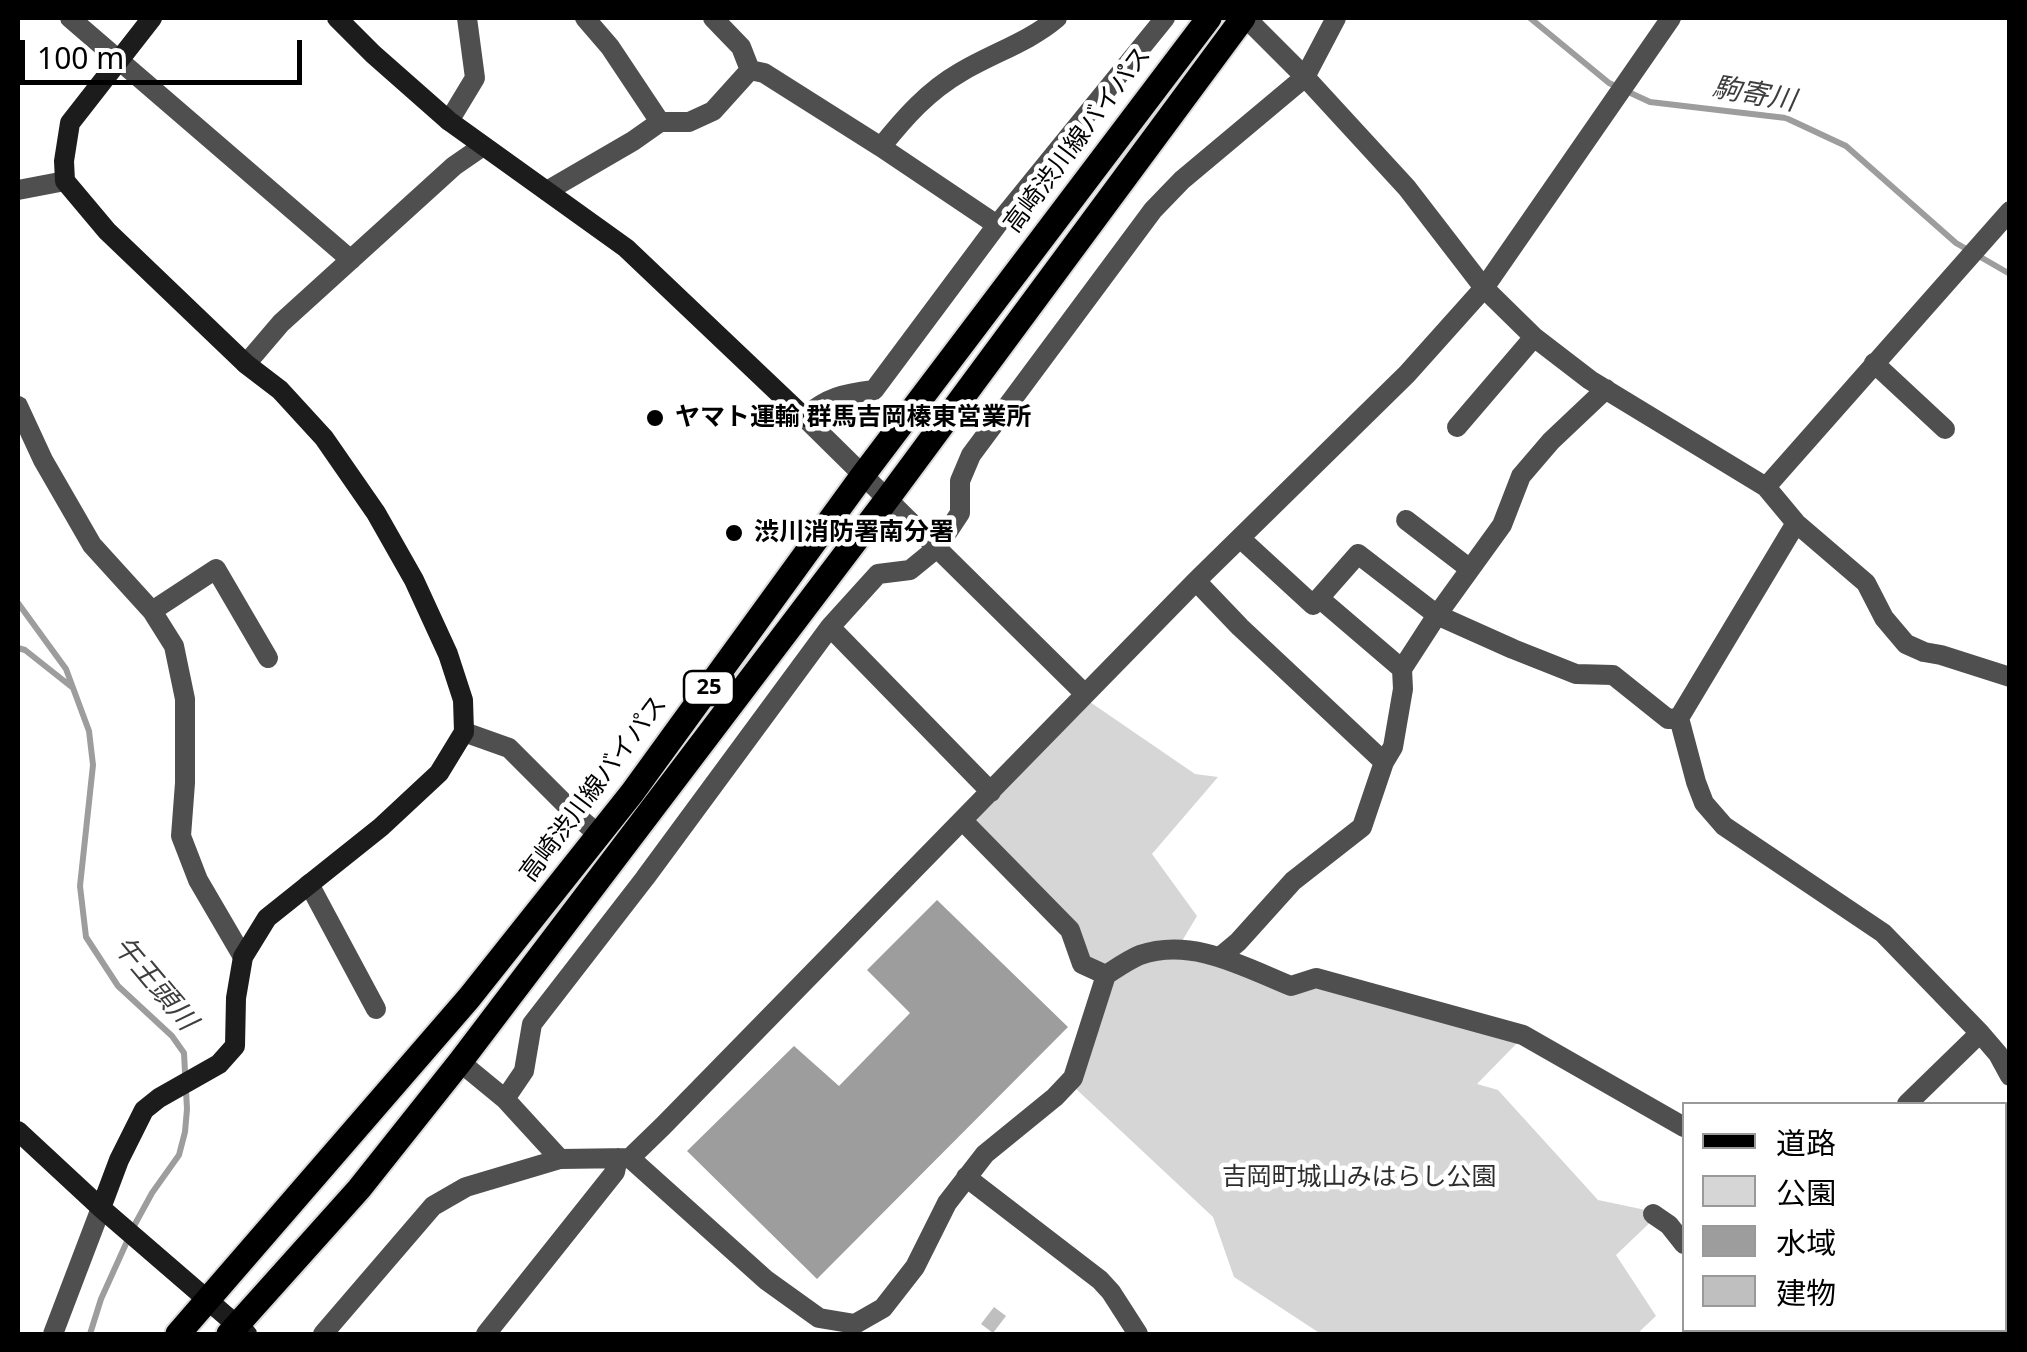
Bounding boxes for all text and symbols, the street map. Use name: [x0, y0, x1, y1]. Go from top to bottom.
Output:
scale bar: [25, 20, 308, 82]
text: 100 m: [37, 37, 124, 78]
street label: 高崎渋川線バイパス: [998, 41, 1158, 239]
water label: 駒寄川: [1710, 71, 1798, 119]
place label: ヤマト運輸 群馬吉岡榛東営業所: [675, 403, 1031, 433]
marker: ヤマト運輸 群馬吉岡榛東営業所: [644, 407, 666, 429]
place label: 渋川消防署南分署: [754, 518, 954, 548]
marker: 渋川消防署南分署: [723, 522, 745, 544]
road number: 25: [684, 671, 734, 705]
street label: 高崎渋川線バイパス: [514, 690, 674, 888]
water label: 午王頭川: [105, 930, 203, 1038]
legend: [1682, 1102, 2007, 1332]
text: 道路: [1776, 1122, 1836, 1163]
park label: 吉岡町城山みはらし公園: [1222, 1163, 1496, 1193]
text: 公園: [1776, 1172, 1836, 1213]
text: 水域: [1776, 1222, 1836, 1263]
text: 建物: [1776, 1272, 1836, 1313]

